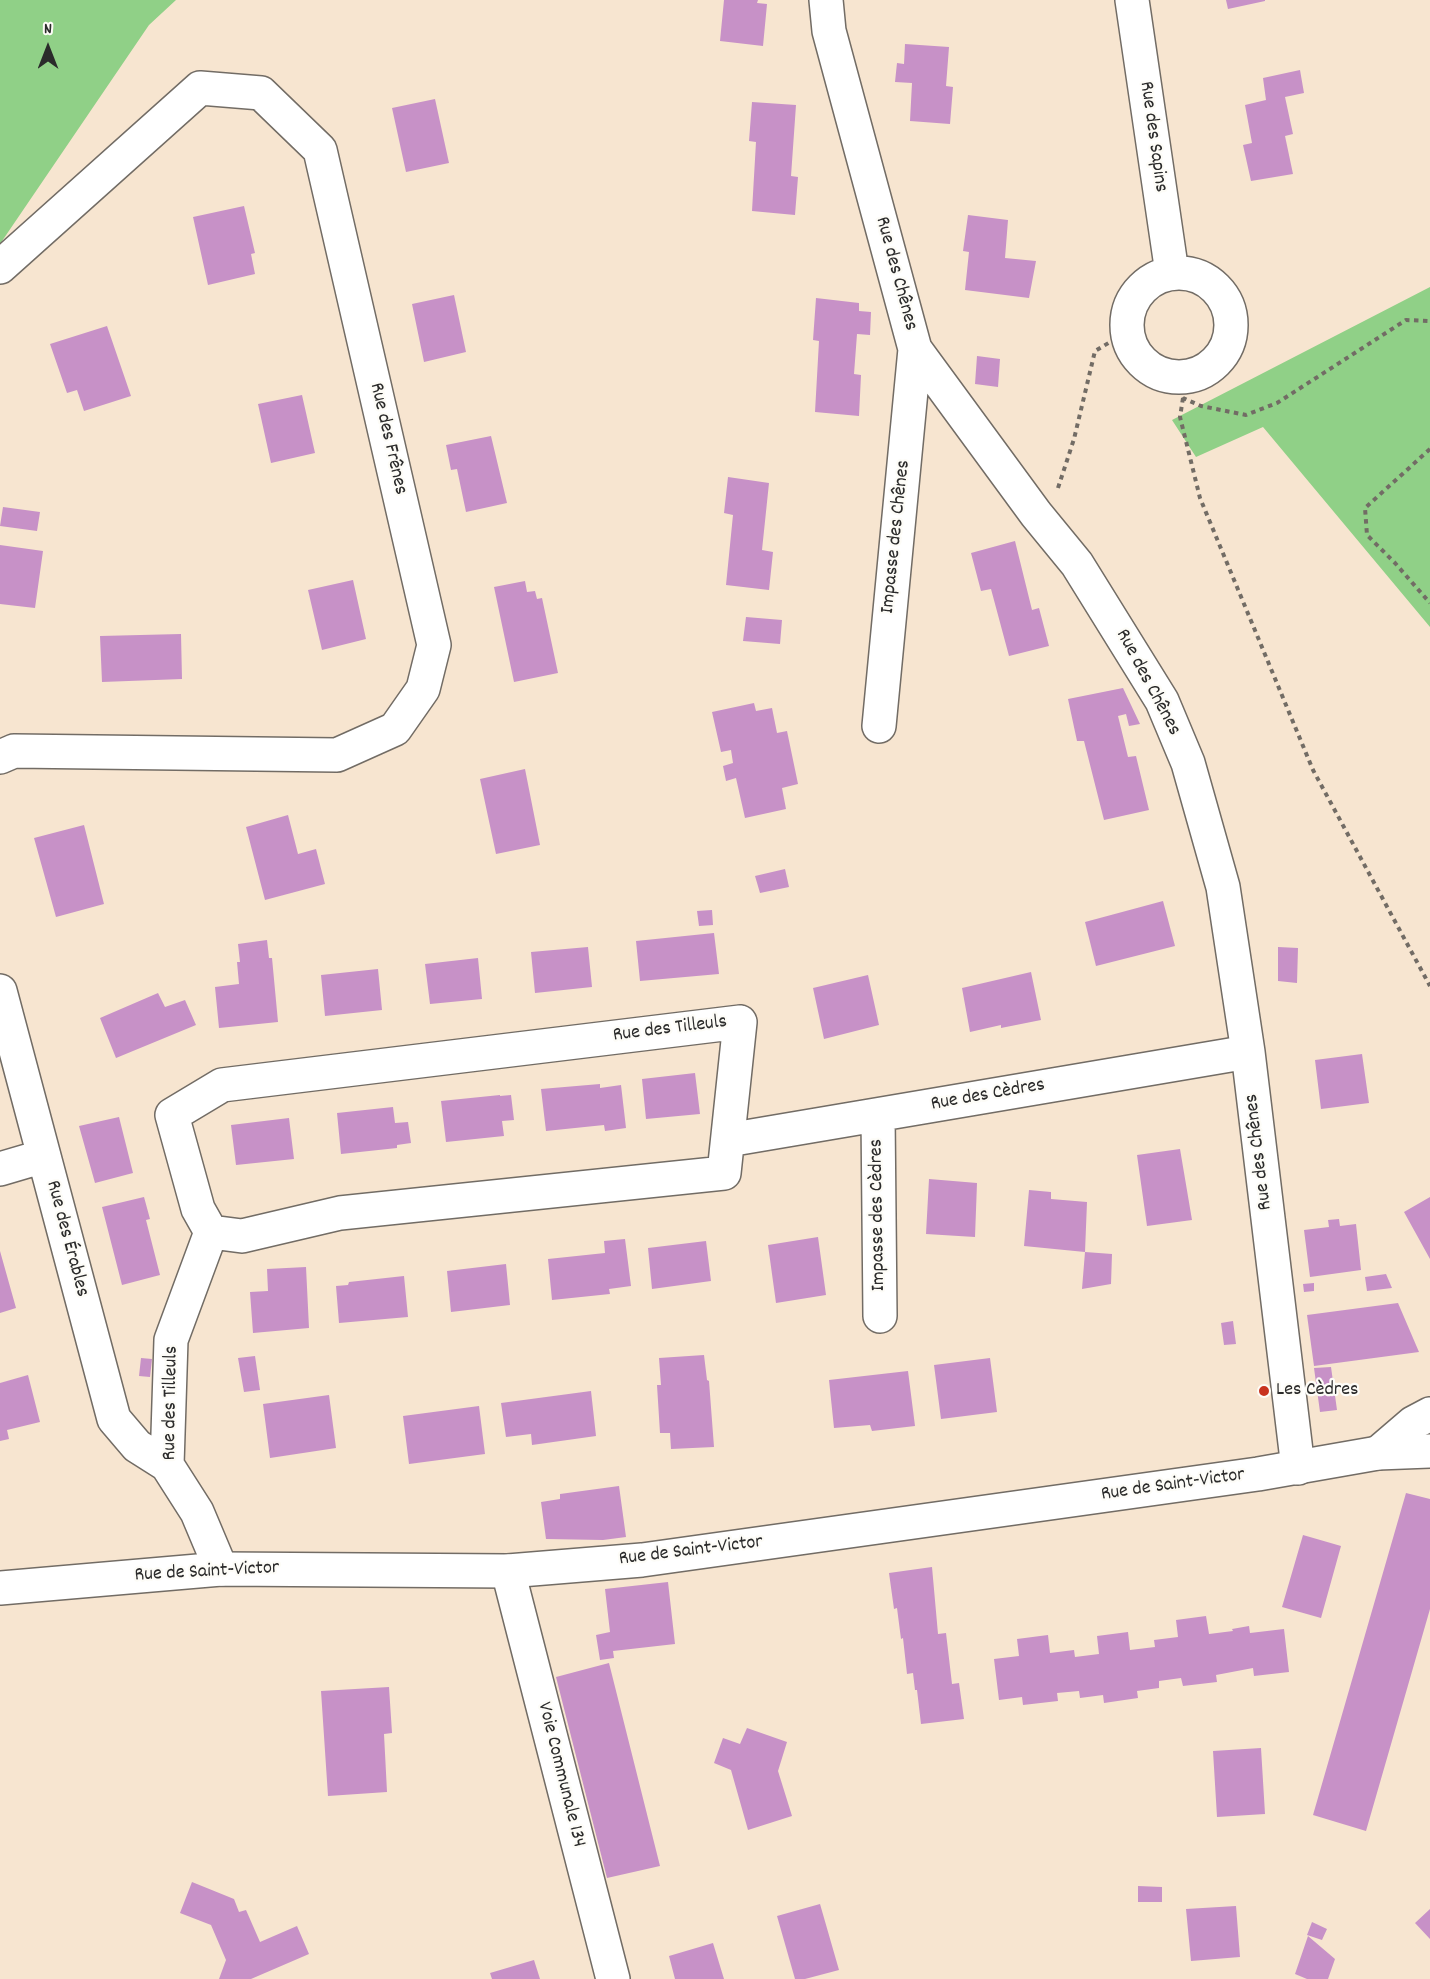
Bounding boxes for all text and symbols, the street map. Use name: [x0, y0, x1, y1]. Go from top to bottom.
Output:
north arrow: [18, 18, 78, 78]
text: N: [44, 18, 52, 41]
street label: Rue des Sapins: [1132, 80, 1172, 194]
street label: Rue des Chênes: [868, 214, 922, 334]
street label: Rue des Frênes: [362, 381, 412, 497]
street label: Impasse des Chênes: [877, 459, 917, 615]
street label: Rue des Chênes: [1109, 626, 1185, 740]
street label: Rue des Tilleuls: [612, 1011, 728, 1049]
street label: Rue des Cèdres: [929, 1074, 1047, 1118]
street label: Rue des Chênes: [1241, 1092, 1279, 1212]
street label: Impasse des Cèdres: [866, 1139, 892, 1291]
street label: Rue des Érables: [39, 1178, 93, 1300]
street label: Rue des Tilleuls: [159, 1345, 185, 1461]
place label: Les Cèdres: [1276, 1379, 1358, 1403]
marker: Les Cèdres: [1257, 1384, 1271, 1398]
street label: Rue de Saint-Victor: [1100, 1464, 1246, 1508]
street label: Rue de Saint-Victor: [618, 1531, 764, 1573]
street label: Rue de Saint-Victor: [134, 1557, 280, 1589]
street label: Voie Communale 134: [530, 1700, 590, 1850]

